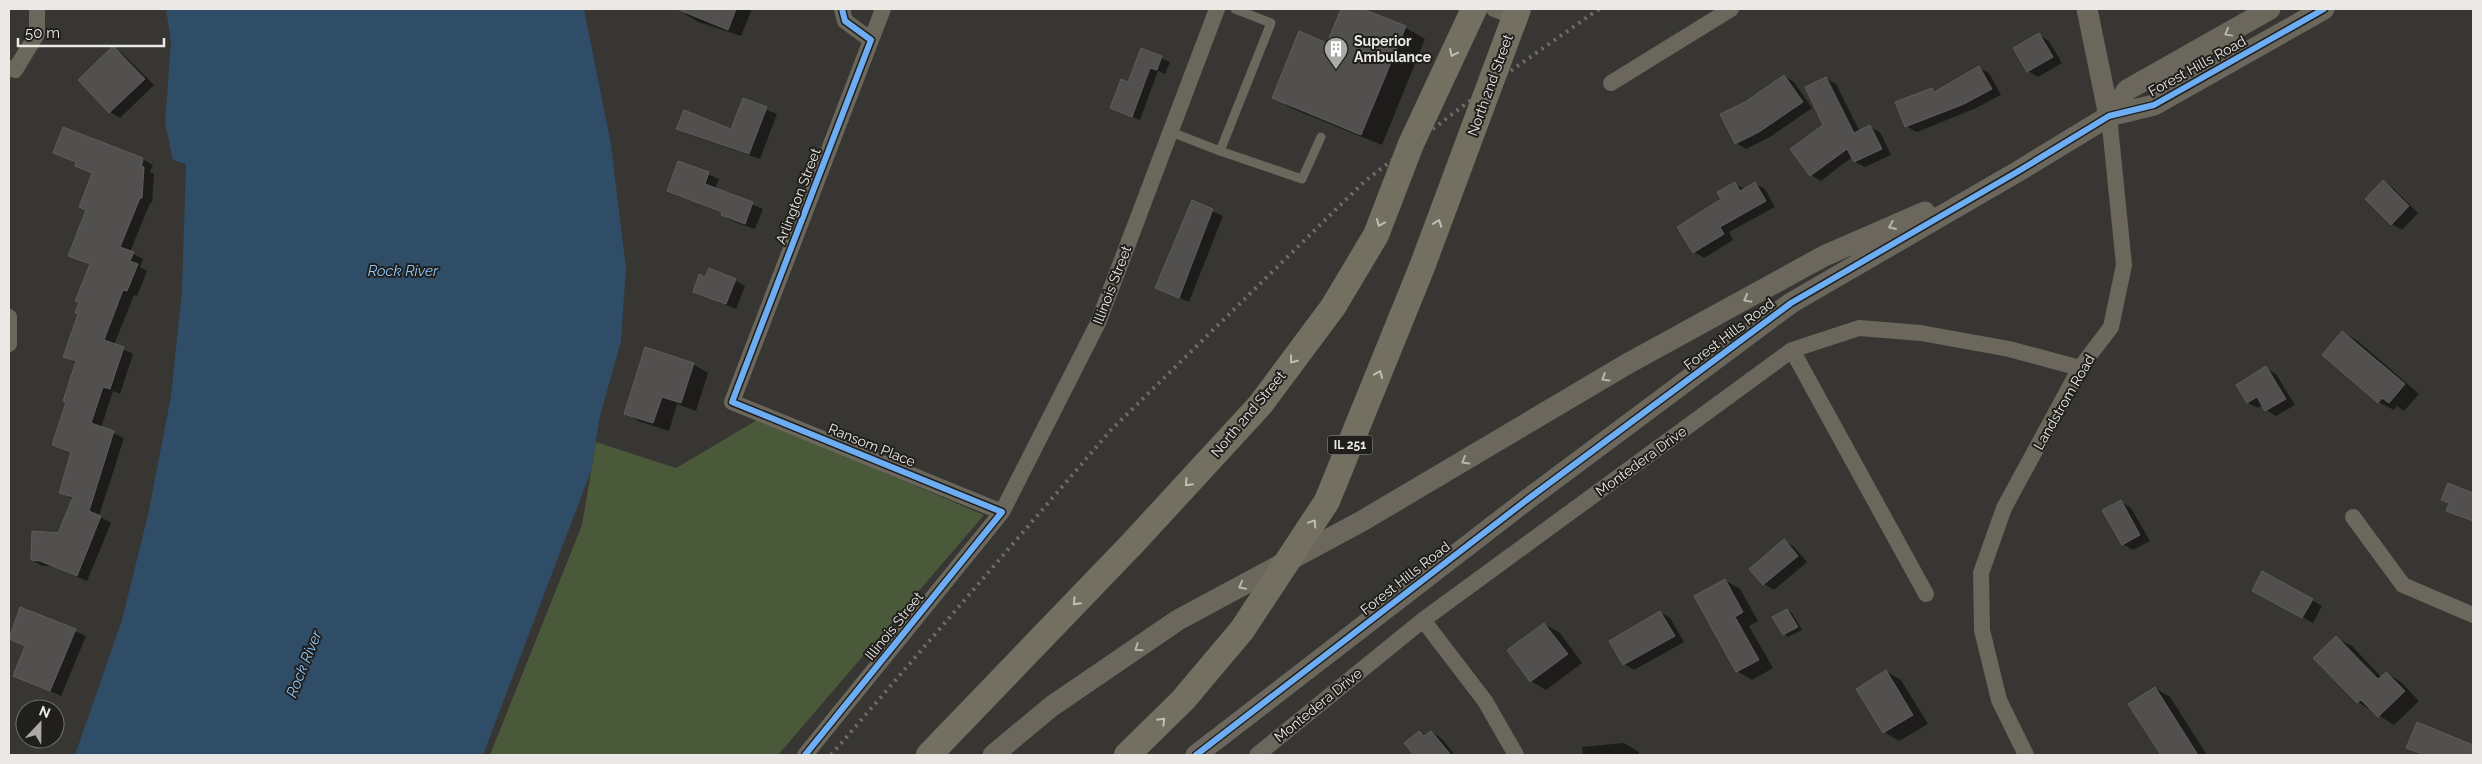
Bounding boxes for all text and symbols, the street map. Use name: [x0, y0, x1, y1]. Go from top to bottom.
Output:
scale bar: [18, 15, 164, 47]
text: 50 m: [25, 24, 60, 42]
one-way arrow: [2225, 27, 2234, 37]
street label: North 2nd Street: [1464, 32, 1516, 138]
place label: Superior Ambulance: [1354, 33, 1432, 65]
street label: Forest Hills Road: [2145, 33, 2249, 99]
building icon: Superior Ambulance: [1323, 36, 1349, 70]
one-way arrow: [1449, 48, 1460, 57]
street label: Arlington Street: [772, 145, 824, 246]
one-way arrow: [1376, 218, 1387, 227]
one-way arrow: [1432, 219, 1442, 228]
one-way arrow: [1888, 220, 1897, 231]
street label: Illinois Street: [1090, 243, 1134, 327]
water label: Rock River: [368, 262, 439, 280]
one-way arrow: [1743, 292, 1752, 302]
street label: Forest Hills Road: [1681, 295, 1777, 373]
street label: Landstrom Road: [2030, 352, 2098, 452]
one-way arrow: [1291, 354, 1299, 363]
street label: North 2nd Street: [1208, 368, 1289, 460]
one-way arrow: [1372, 370, 1383, 379]
one-way arrow: [1601, 372, 1610, 382]
street label: Ransom Place: [826, 420, 918, 470]
street label: Montedera Drive: [1593, 423, 1689, 499]
road number: IL 251: [1328, 436, 1372, 454]
one-way arrow: [1462, 455, 1471, 465]
one-way arrow: [1185, 478, 1194, 487]
one-way arrow: [1307, 519, 1316, 528]
street label: Forest Hills Road: [1357, 538, 1453, 618]
one-way arrow: [1238, 579, 1247, 589]
street label: Illinois Street: [862, 589, 926, 663]
one-way arrow: [1073, 596, 1082, 605]
water label: Rock River: [282, 627, 326, 700]
one-way arrow: [1134, 641, 1143, 651]
street label: Montedera Drive: [1271, 665, 1365, 745]
north arrow: [15, 699, 65, 749]
text: N: [37, 703, 53, 721]
one-way arrow: [1156, 718, 1165, 727]

